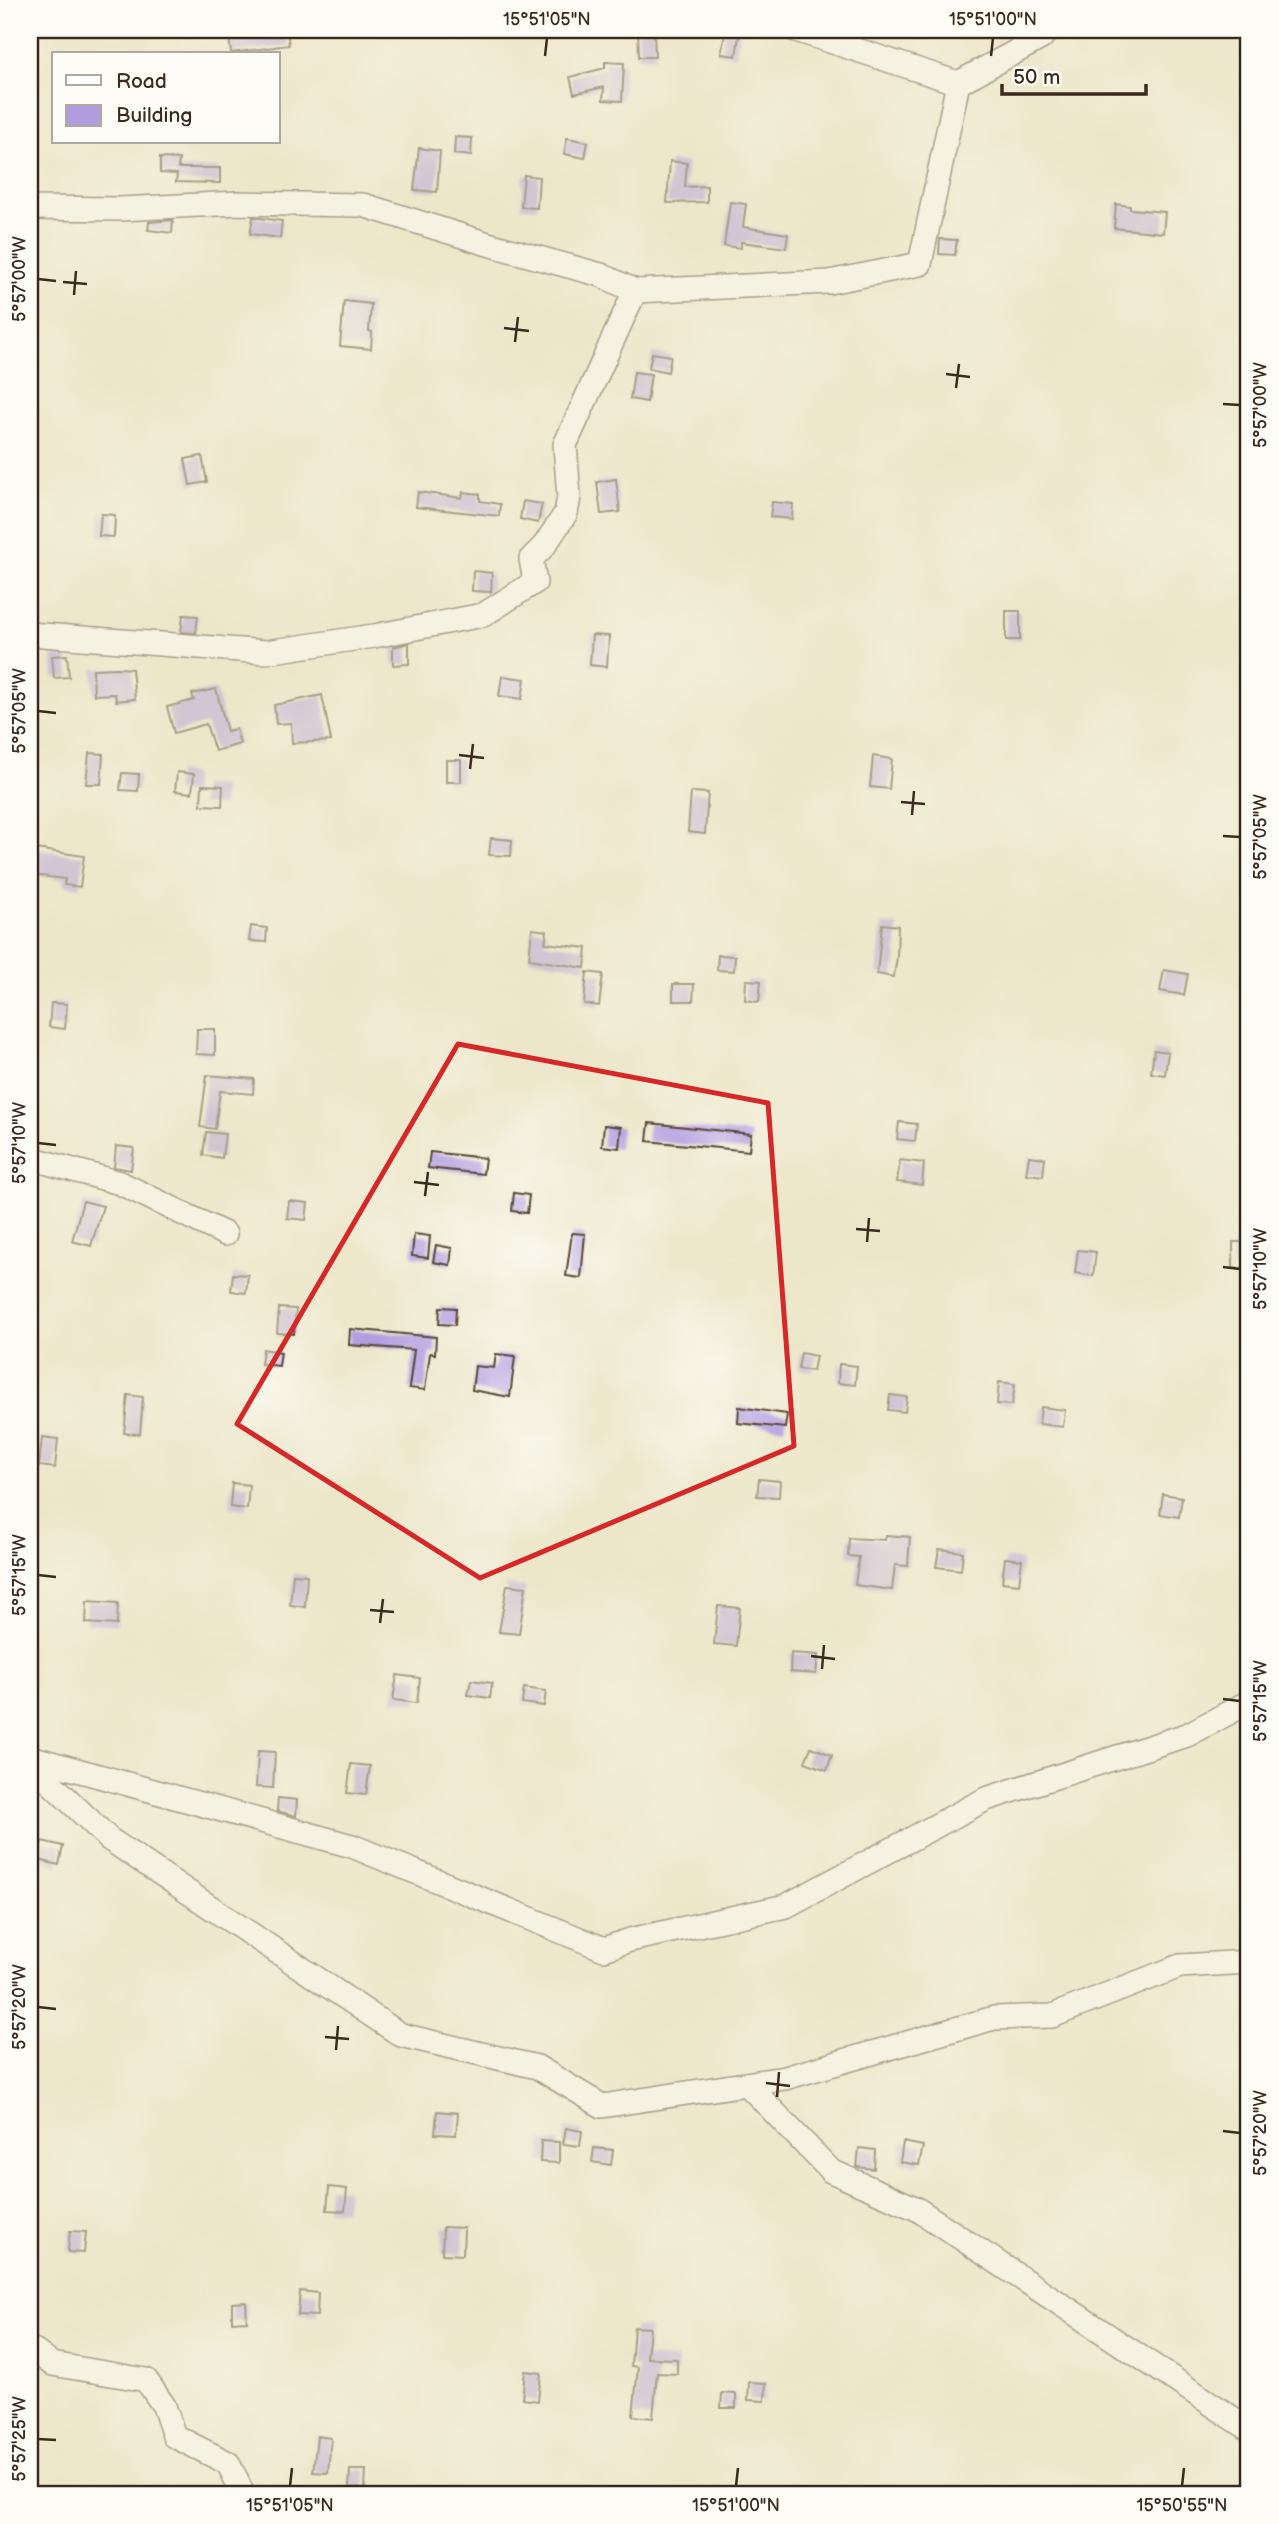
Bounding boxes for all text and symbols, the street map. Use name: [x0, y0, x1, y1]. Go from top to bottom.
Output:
text: 15°51'05"N: [503, 9, 591, 30]
text: 15°51'00"N: [949, 9, 1037, 30]
legend: [52, 52, 280, 144]
scale bar: [1002, 52, 1146, 96]
text: 50 m: [1013, 65, 1060, 90]
text: Road: [116, 69, 167, 94]
text: Building: [116, 103, 192, 128]
text: 5°57'00"W: [9, 235, 30, 322]
text: 5°57'00"W: [1250, 361, 1271, 448]
text: 5°57'05"W: [9, 668, 30, 754]
text: 5°57'05"W: [1250, 794, 1271, 880]
text: 5°57'10"W: [9, 1101, 30, 1184]
text: 5°57'10"W: [1250, 1227, 1271, 1310]
text: 5°57'15"W: [9, 1533, 30, 1616]
text: 5°57'15"W: [1250, 1659, 1271, 1742]
text: 5°57'20"W: [9, 1963, 30, 2050]
text: 5°57'20"W: [1250, 2089, 1271, 2176]
text: 5°57'25"W: [9, 2396, 30, 2482]
text: 15°51'05"N: [246, 2495, 334, 2516]
text: 15°51'00"N: [692, 2495, 780, 2516]
text: 15°50'55"N: [1136, 2495, 1228, 2516]

